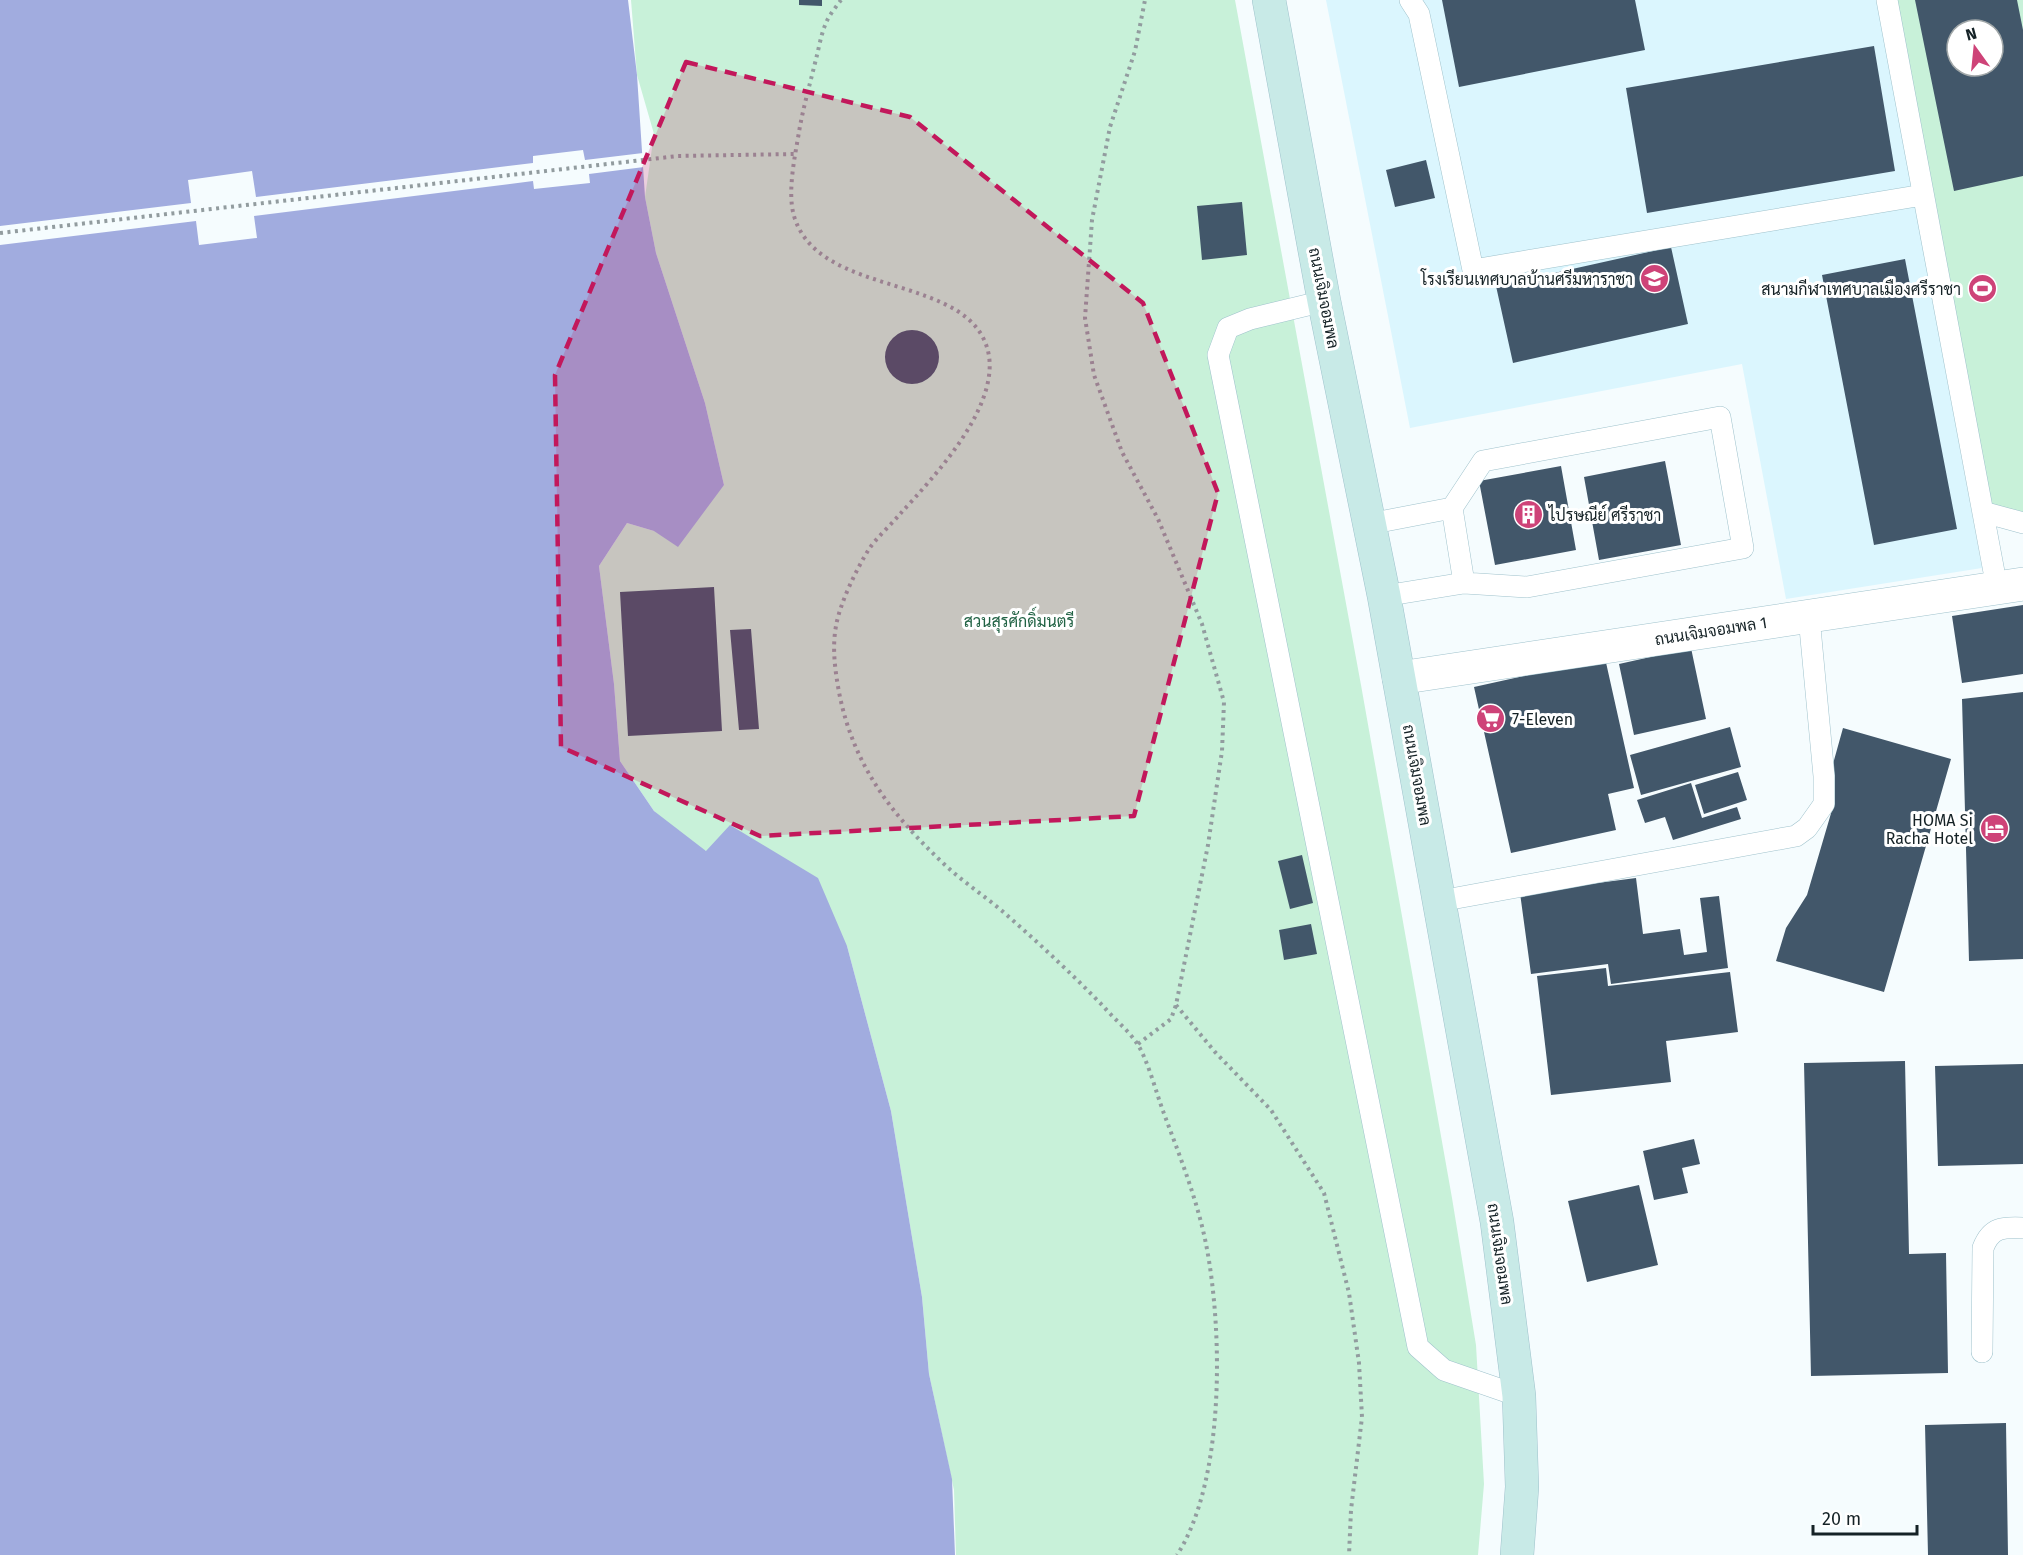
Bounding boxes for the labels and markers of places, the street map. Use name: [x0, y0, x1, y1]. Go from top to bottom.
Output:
school or university icon: โรงเรียนเทศบาลบ้านศรีมหาราชา: [1638, 263, 1670, 295]
place label: โรงเรียนเทศบาลบ้านศรีมหาราชา: [1420, 268, 1633, 289]
sports icon: สนามกีฬาเทศบาลเมืองศรีราชา: [1966, 273, 1998, 305]
place label: สนามกีฬาเทศบาลเมืองศรีราชา: [1761, 278, 1961, 299]
building icon: ไปรษณีย์ ศรีราชา: [1512, 499, 1544, 531]
place label: ไปรษณีย์ ศรีราชา: [1547, 503, 1661, 525]
supermarket icon: 7-Eleven: [1475, 703, 1507, 735]
place label: 7-Eleven: [1512, 710, 1573, 729]
place label: HOMA Si Racha Hotel: [1886, 811, 1973, 848]
hotel icon: HOMA Si Racha Hotel: [1978, 813, 2010, 845]

